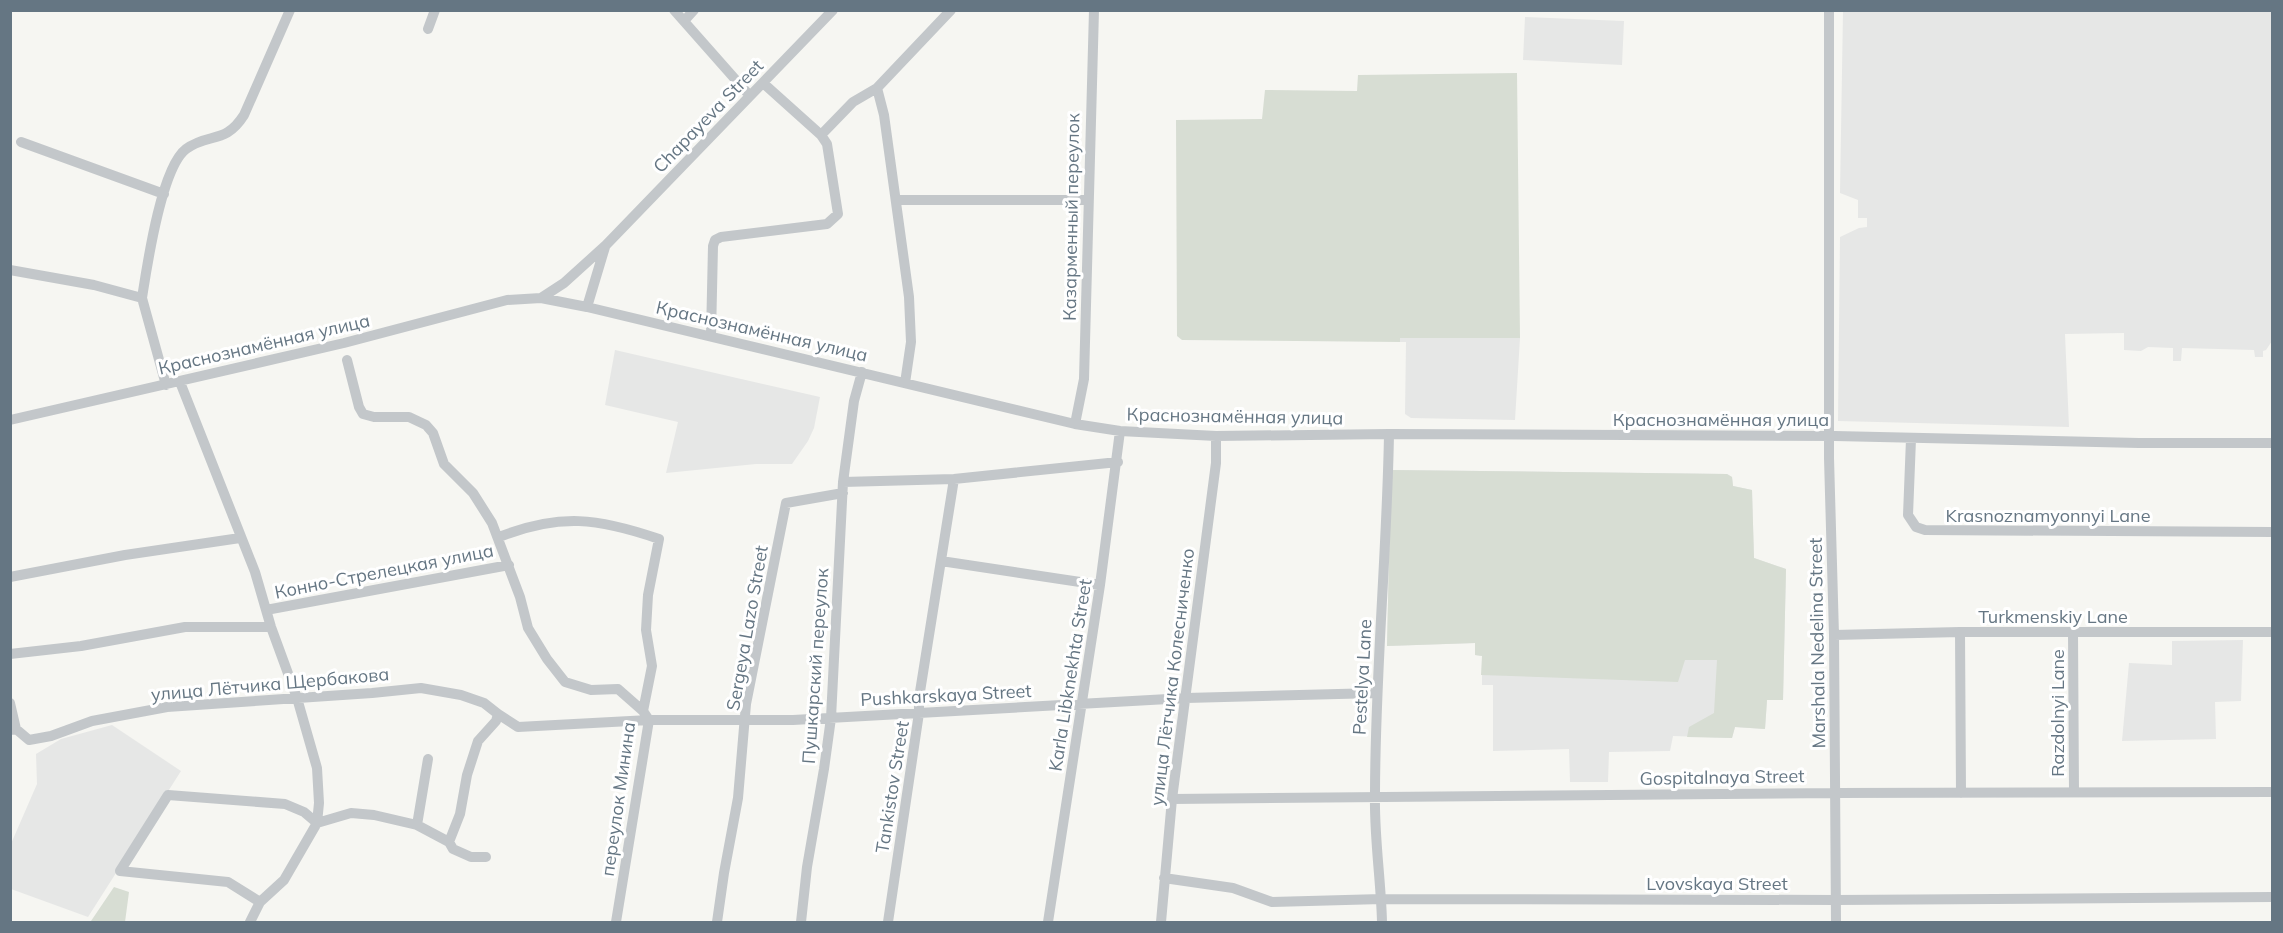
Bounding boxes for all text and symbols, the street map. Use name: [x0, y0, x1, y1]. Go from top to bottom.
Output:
street label: Chapayeva Street: [648, 54, 768, 178]
street label: Казарменный переулок: [1058, 113, 1084, 321]
street label: Краснознамённая улица: [654, 295, 870, 367]
street label: Краснознамённая улица: [156, 308, 372, 380]
street label: Краснознамённая улица: [1127, 403, 1343, 429]
street label: Краснознамённая улица: [1613, 408, 1829, 431]
street label: Krasnoznamyonnyi Lane: [1946, 504, 2150, 527]
street label: Marshala Nedelina Street: [1804, 537, 1830, 749]
street label: Конно-Стрелецкая улица: [272, 538, 496, 604]
street label: Sergeya Lazo Street: [721, 544, 773, 712]
street label: улица Лётчика Колесниченко: [1145, 547, 1199, 807]
street label: Пушкарский переулок: [797, 567, 833, 765]
street label: Karla Libknekhta Street: [1043, 577, 1097, 773]
street label: Turkmenskiy Lane: [1978, 605, 2128, 628]
street label: Pestelya Lane: [1347, 618, 1377, 736]
street label: Razdolnyi Lane: [2046, 649, 2069, 777]
street label: улица Лётчика Щербакова: [150, 662, 390, 706]
street label: Pushkarskaya Street: [860, 679, 1032, 711]
street label: Tankistov Street: [870, 719, 914, 855]
street label: переулок Минина: [596, 720, 640, 878]
street label: Gospitalnaya Street: [1639, 764, 1805, 790]
street label: Lvovskaya Street: [1646, 872, 1788, 895]

